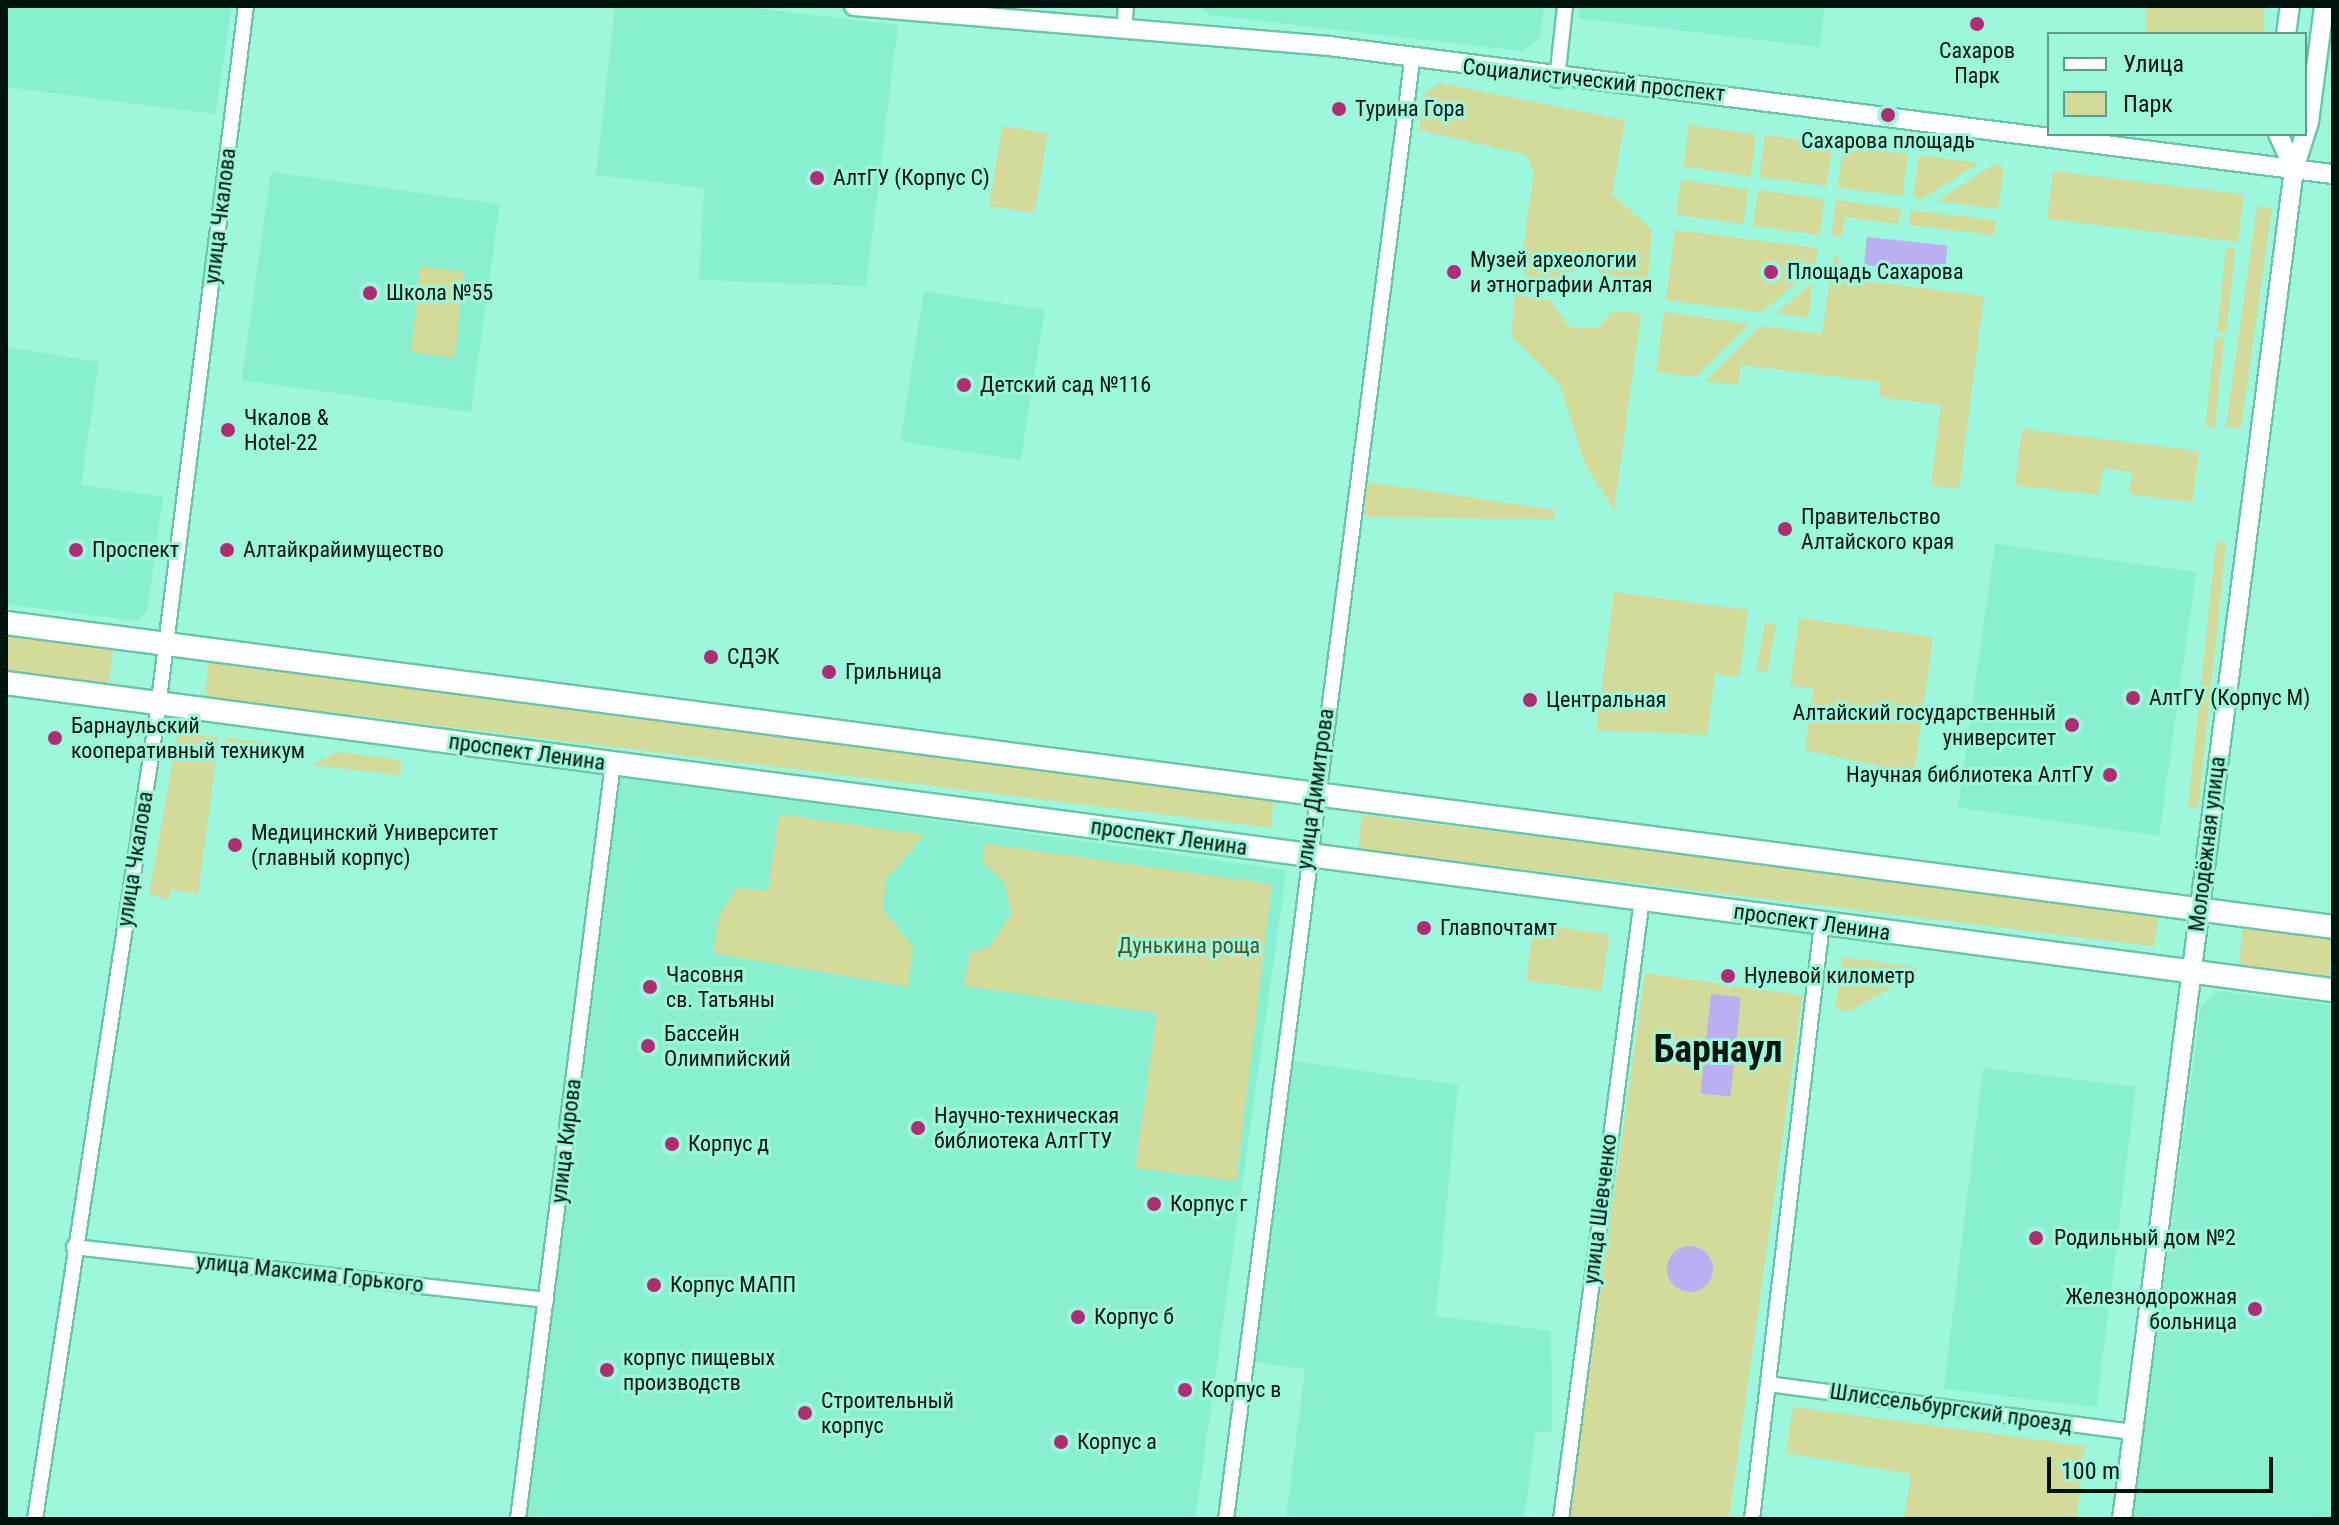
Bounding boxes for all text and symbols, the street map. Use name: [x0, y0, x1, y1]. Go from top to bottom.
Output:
marker: Сахаров Парк: [1968, 15, 1986, 33]
legend: [2047, 32, 2307, 136]
place label: Сахаров Парк: [1939, 37, 2015, 88]
text: Улица: [2123, 50, 2184, 78]
street label: Социалистический проспект: [1461, 53, 1727, 107]
text: Парк: [2123, 90, 2173, 118]
place label: Турина Гора: [1355, 96, 1465, 122]
marker: Турина Гора: [1330, 100, 1348, 118]
marker: Сахарова площадь: [1879, 106, 1897, 124]
place label: Сахарова площадь: [1801, 128, 1975, 154]
street label: улица Чкалова: [199, 147, 241, 285]
place label: АлтГУ (Корпус С): [833, 165, 990, 191]
marker: АлтГУ (Корпус С): [808, 169, 826, 187]
place label: Музей археологии и этнографии Алтая: [1470, 246, 1653, 298]
place label: Площадь Сахарова: [1787, 259, 1963, 285]
marker: Музей археологии и этнографии Алтая: [1445, 263, 1463, 281]
marker: Площадь Сахарова: [1762, 263, 1780, 281]
place label: Школа №55: [386, 280, 493, 306]
marker: Школа №55: [361, 284, 379, 302]
place label: Детский сад №116: [980, 372, 1151, 398]
marker: Детский сад №116: [955, 376, 973, 394]
place label: Чкалов & Hotel-22: [244, 404, 329, 456]
marker: Чкалов & Hotel-22: [219, 421, 237, 439]
place label: Правительство Алтайского края: [1801, 503, 1954, 554]
marker: Правительство Алтайского края: [1776, 520, 1794, 538]
place label: Проспект: [92, 537, 179, 563]
place label: Алтайкрайимущество: [243, 537, 444, 563]
marker: Проспект: [67, 541, 85, 559]
marker: Алтайкрайимущество: [218, 541, 236, 559]
place label: СДЭК: [727, 644, 779, 670]
marker: СДЭК: [702, 648, 720, 666]
place label: Грильница: [845, 659, 942, 685]
marker: Грильница: [820, 663, 838, 681]
place label: АлтГУ (Корпус М): [2149, 685, 2310, 711]
place label: Центральная: [1546, 687, 1666, 713]
marker: АлтГУ (Корпус М): [2124, 689, 2142, 707]
marker: Центральная: [1521, 691, 1539, 709]
place label: Алтайский государственный университет: [1792, 699, 2056, 750]
street label: улица Димитрова: [1291, 707, 1339, 871]
place label: Барнаульский кооперативный техникум: [71, 712, 305, 764]
marker: Алтайский государственный университет: [2063, 716, 2081, 734]
street label: проспект Ленина: [447, 728, 607, 776]
marker: Барнаульский кооперативный техникум: [46, 729, 64, 747]
street label: Молодёжная улица: [2183, 755, 2231, 933]
place label: Научная библиотека АлтГУ: [1846, 762, 2094, 788]
marker: Научная библиотека АлтГУ: [2101, 766, 2119, 784]
street label: улица Чкалова: [111, 790, 159, 928]
street label: проспект Ленина: [1089, 813, 1249, 861]
place label: Медицинский Университет (главный корпус): [251, 819, 498, 870]
marker: Медицинский Университет (главный корпус): [226, 836, 244, 854]
street label: проспект Ленина: [1732, 898, 1892, 946]
place label: Главпочтамт: [1440, 915, 1557, 941]
marker: Главпочтамт: [1415, 919, 1433, 937]
park label: Дунькина роща: [1118, 933, 1260, 959]
place label: Часовня св. Татьяны: [666, 961, 775, 1012]
place label: Нулевой километр: [1744, 963, 1915, 989]
marker: Нулевой километр: [1719, 967, 1737, 985]
marker: Часовня св. Татьяны: [641, 978, 659, 996]
place label: Бассейн Олимпийский: [664, 1020, 791, 1072]
district label: Барнаул: [1653, 1027, 1783, 1073]
marker: Бассейн Олимпийский: [639, 1037, 657, 1055]
street label: улица Кирова: [545, 1077, 587, 1205]
place label: Научно-техническая библиотека АлтГТУ: [934, 1102, 1119, 1154]
marker: Научно-техническая библиотека АлтГТУ: [909, 1119, 927, 1137]
place label: Корпус д: [688, 1131, 769, 1157]
street label: улица Шевченко: [1578, 1132, 1622, 1286]
marker: Корпус д: [663, 1135, 681, 1153]
place label: Корпус г: [1170, 1191, 1248, 1217]
marker: Корпус г: [1145, 1195, 1163, 1213]
place label: Родильный дом №2: [2054, 1225, 2236, 1251]
marker: Родильный дом №2: [2025, 1227, 2047, 1249]
street label: улица Максима Горького: [195, 1248, 425, 1298]
place label: Корпус МАПП: [670, 1272, 796, 1298]
marker: Корпус МАПП: [645, 1276, 663, 1294]
place label: Железнодорожная больница: [2065, 1283, 2237, 1334]
marker: Железнодорожная больница: [2244, 1298, 2266, 1320]
place label: Корпус б: [1094, 1304, 1174, 1330]
marker: Корпус б: [1069, 1308, 1087, 1326]
place label: корпус пищевых производств: [623, 1344, 775, 1396]
marker: корпус пищевых производств: [598, 1361, 616, 1379]
place label: Корпус в: [1201, 1377, 1281, 1403]
street label: Шлиссельбургский проезд: [1828, 1378, 2074, 1438]
marker: Корпус в: [1176, 1381, 1194, 1399]
place label: Строительный корпус: [821, 1387, 954, 1438]
marker: Строительный корпус: [796, 1404, 814, 1422]
place label: Корпус а: [1077, 1429, 1157, 1455]
marker: Корпус а: [1052, 1433, 1070, 1451]
scale bar: [2051, 1441, 2277, 1491]
text: 100 m: [2061, 1457, 2120, 1485]

